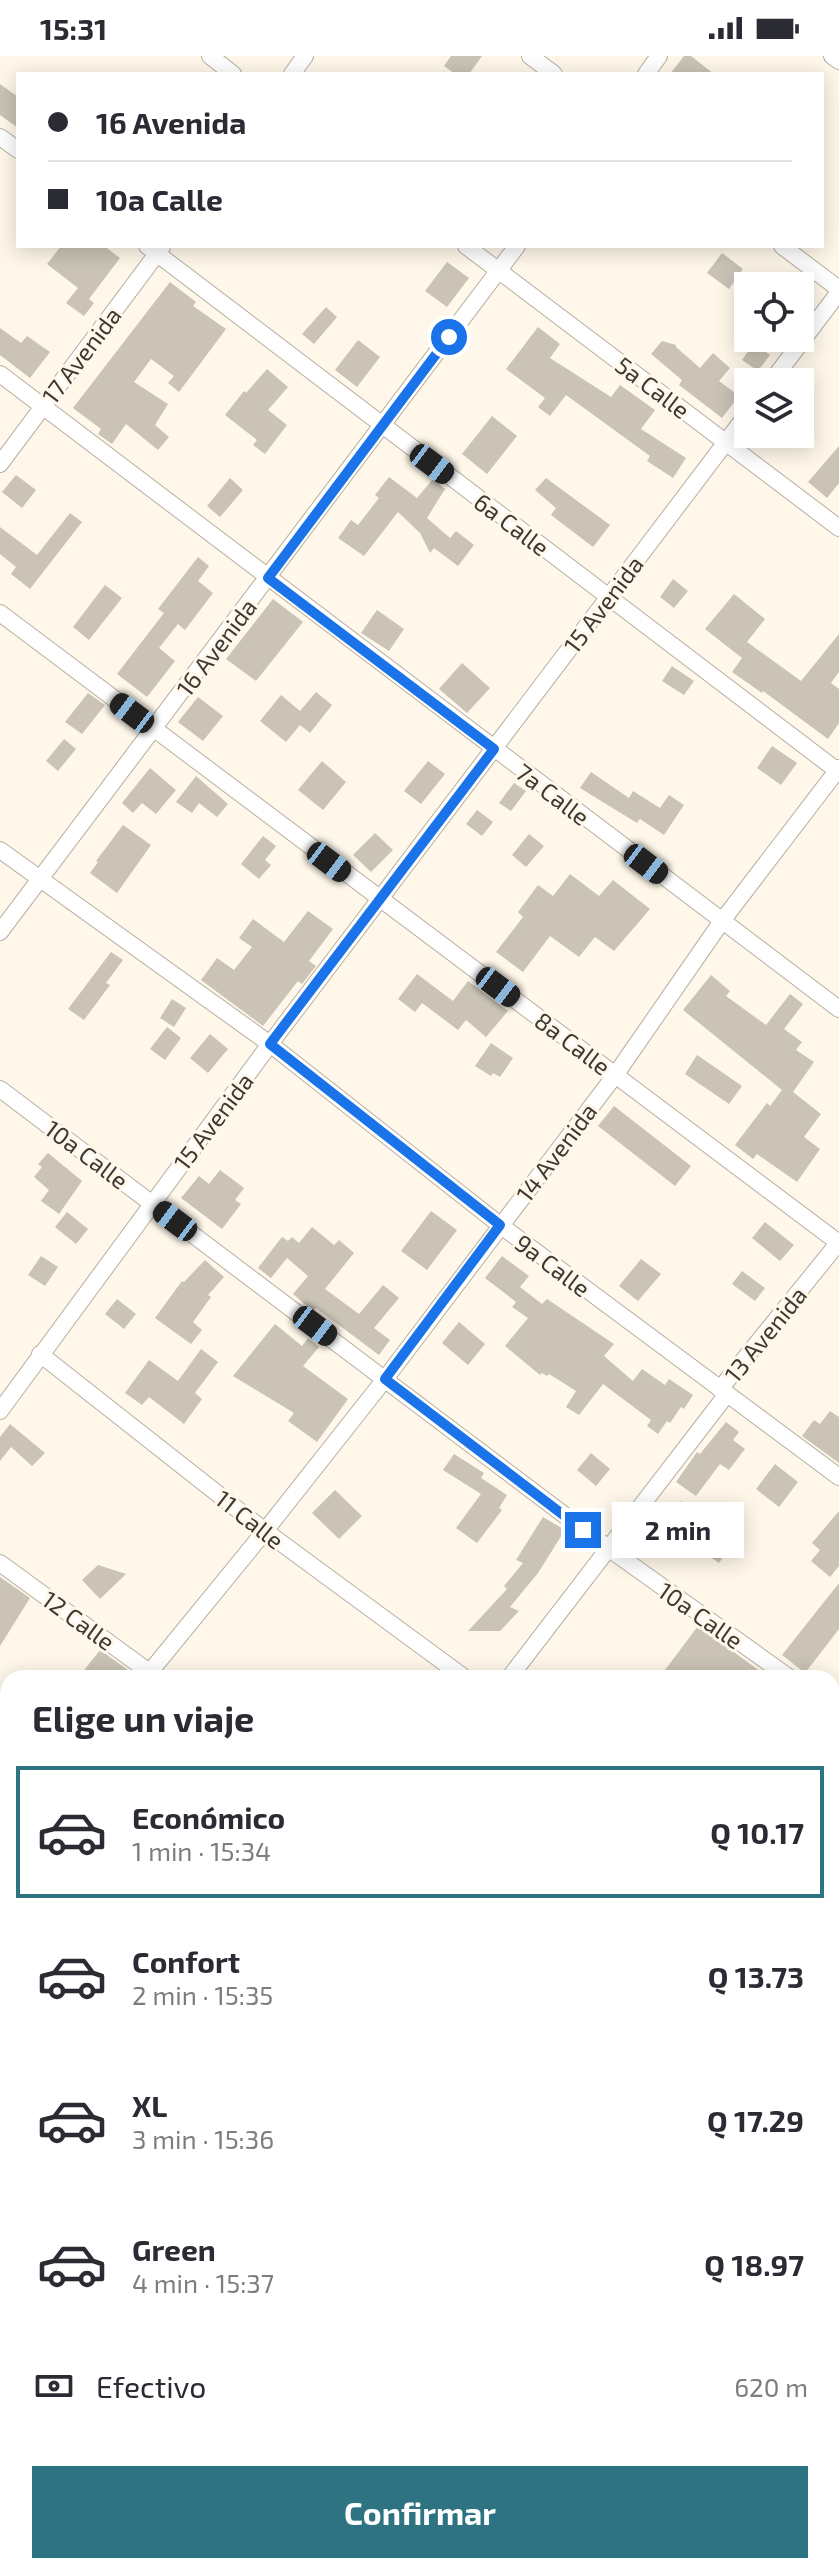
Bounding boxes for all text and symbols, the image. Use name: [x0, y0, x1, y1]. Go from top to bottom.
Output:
text: 15:31: [40, 10, 107, 46]
text: 16 Avenida: [96, 104, 246, 140]
text: 10a Calle: [96, 181, 223, 217]
map controls: [734, 272, 814, 448]
button: locate: [734, 272, 814, 352]
street label: 17 Avenida: [35, 301, 127, 409]
route start: [431, 319, 467, 355]
street label: 5a Calle: [610, 350, 696, 424]
button: layers: [734, 368, 814, 448]
car: [406, 440, 458, 488]
street label: 6a Calle: [469, 486, 555, 562]
street label: 15 Avenida: [557, 550, 649, 658]
street label: 16 Avenida: [170, 592, 262, 702]
car: [106, 689, 158, 737]
street label: 7a Calle: [510, 757, 596, 831]
car: [303, 838, 355, 886]
car: [620, 840, 672, 888]
car: [472, 963, 524, 1011]
street label: 8a Calle: [529, 1005, 617, 1081]
street label: 15 Avenida: [167, 1067, 259, 1175]
street label: 14 Avenida: [510, 1097, 602, 1207]
street label: 10a Calle: [40, 1113, 134, 1195]
car: [149, 1197, 201, 1245]
street label: 9a Calle: [510, 1227, 596, 1303]
street label: 13 Avenida: [718, 1280, 812, 1388]
car: [289, 1302, 341, 1350]
street label: 11 Calle: [210, 1483, 290, 1555]
callout: 2 min: [611, 1502, 743, 1558]
route end: [565, 1512, 601, 1548]
text: 2 min: [645, 1514, 711, 1545]
street label: 10a Calle: [653, 1575, 749, 1655]
street label: 12 Calle: [37, 1584, 121, 1656]
text: Elige un viaje: [32, 1696, 254, 1739]
icon: car: [36, 1796, 108, 1868]
text: Económico: [132, 1799, 285, 1835]
text: Q 10.17: [710, 1814, 804, 1850]
text: 1 min · 15:34: [132, 1835, 271, 1866]
icon: car: [36, 1940, 108, 2012]
text: Confort: [132, 1943, 240, 1979]
text: Q 13.73: [708, 1958, 804, 1994]
text: 2 min · 15:35: [132, 1979, 273, 2010]
icon: car: [36, 2084, 108, 2156]
text: XL: [132, 2087, 167, 2123]
text: Q 17.29: [707, 2102, 804, 2138]
text: 3 min · 15:36: [132, 2123, 274, 2154]
icon: car: [36, 2228, 108, 2300]
text: Green: [132, 2231, 216, 2267]
text: Q 18.97: [704, 2246, 804, 2282]
text: 4 min · 15:37: [132, 2267, 274, 2298]
icon: cash: [32, 2364, 76, 2408]
text: Efectivo: [96, 2368, 206, 2404]
text: 620 m: [734, 2371, 808, 2402]
button: Confirmar: [32, 2466, 808, 2558]

